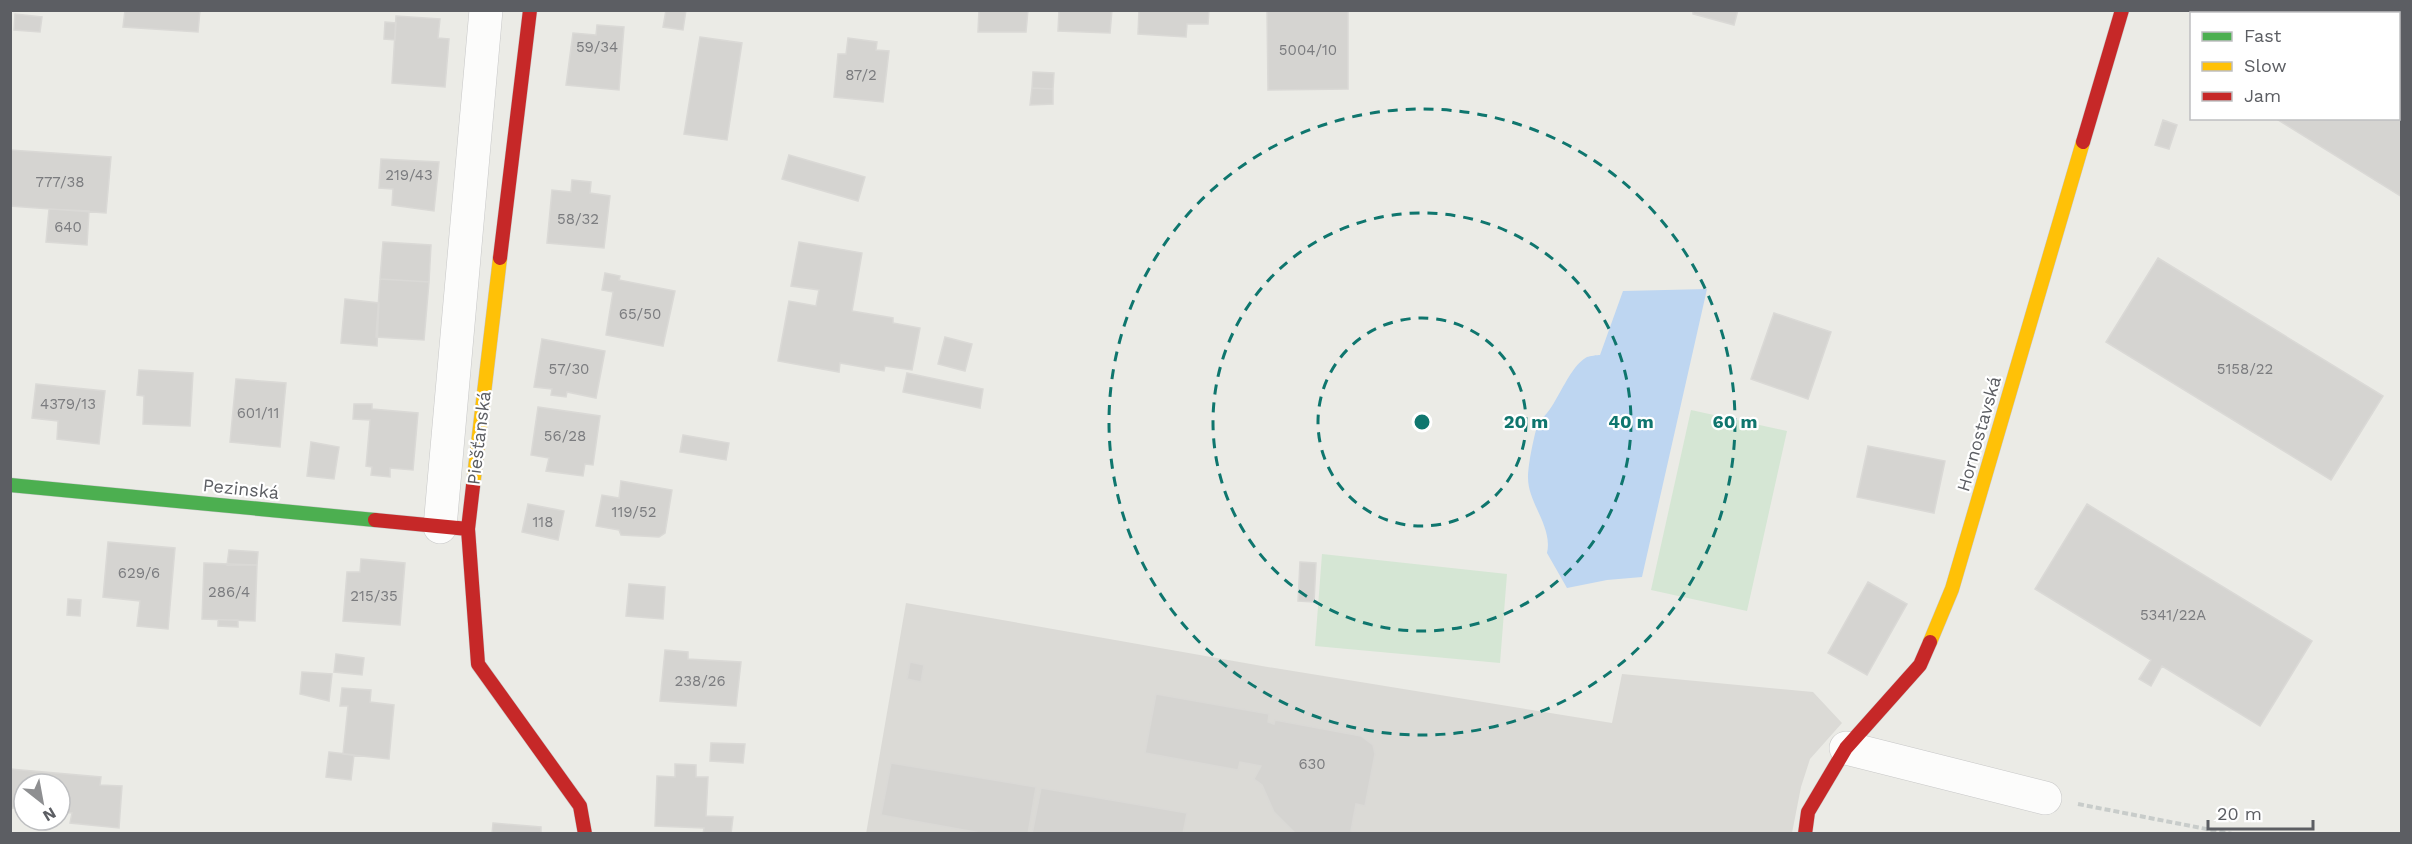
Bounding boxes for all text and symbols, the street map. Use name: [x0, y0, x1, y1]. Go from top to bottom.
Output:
legend: [2190, 12, 2400, 120]
text: Fast: [2244, 25, 2282, 46]
house number: 59/34: [576, 38, 618, 56]
house number: 5004/10: [1279, 41, 1337, 59]
text: Slow: [2244, 55, 2287, 76]
house number: 87/2: [845, 66, 877, 84]
text: Jam: [2244, 85, 2281, 106]
house number: 219/43: [385, 166, 433, 184]
house number: 777/38: [36, 173, 84, 191]
house number: 58/32: [557, 210, 599, 228]
house number: 640: [54, 218, 82, 236]
house number: 65/50: [619, 305, 661, 323]
house number: 57/30: [549, 360, 589, 378]
house number: 5158/22: [2217, 360, 2273, 378]
street label: Hornostavská: [1952, 374, 2005, 494]
street label: Piešťanská: [462, 390, 495, 486]
house number: 4379/13: [40, 395, 96, 413]
house number: 601/11: [237, 404, 279, 422]
text: 20 m: [1504, 411, 1548, 432]
text: 40 m: [1608, 411, 1654, 432]
text: 60 m: [1713, 411, 1757, 432]
centre of rings: [1412, 412, 1432, 432]
house number: 56/28: [544, 427, 586, 445]
street label: Pezinská: [202, 474, 280, 503]
house number: 119/52: [612, 503, 656, 521]
house number: 118: [533, 513, 553, 531]
house number: 629/6: [118, 564, 160, 582]
house number: 286/4: [208, 583, 250, 601]
house number: 215/35: [350, 587, 398, 605]
house number: 5341/22A: [2140, 606, 2206, 624]
house number: 238/26: [674, 672, 726, 690]
house number: 630: [1298, 755, 1326, 773]
north arrow: [12, 772, 72, 832]
scale bar: [2208, 793, 2313, 831]
text: N: [39, 803, 59, 826]
text: 20 m: [2217, 803, 2262, 824]

